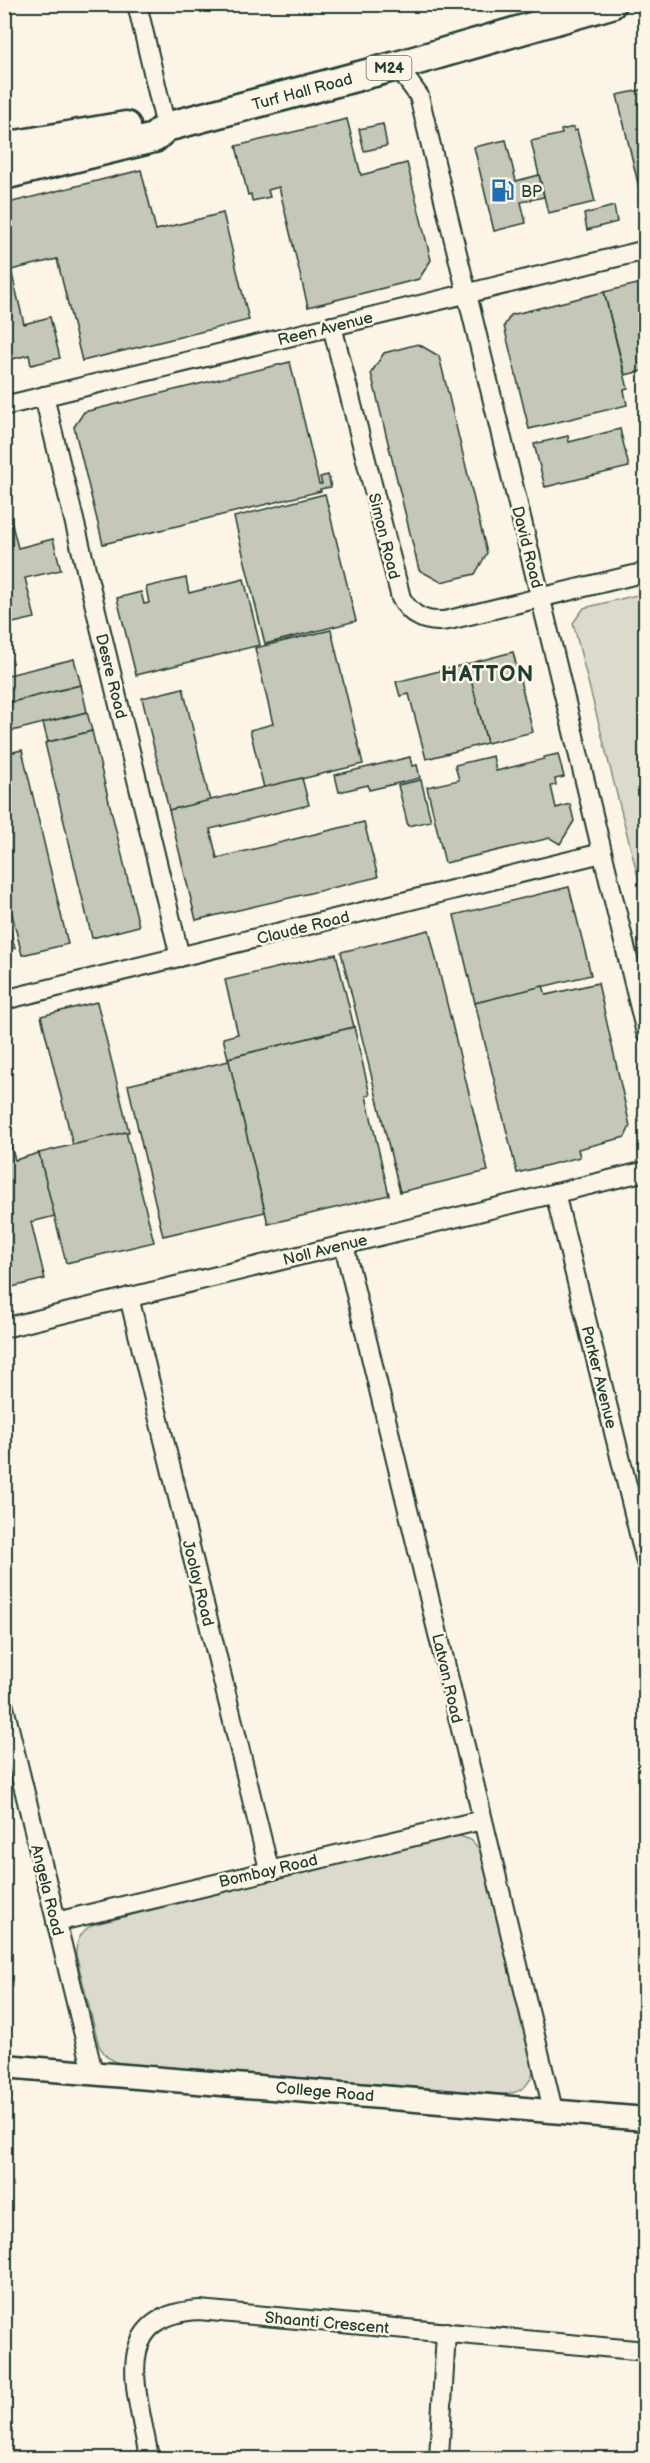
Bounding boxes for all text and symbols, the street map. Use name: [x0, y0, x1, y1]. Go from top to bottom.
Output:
road number: M24: [366, 56, 412, 80]
street label: Turf Hall Road: [250, 70, 355, 115]
fuel station icon: BP: [490, 178, 516, 204]
place label: BP: [521, 183, 542, 202]
street label: Reen Avenue: [276, 308, 375, 350]
street label: Simon Road: [364, 491, 403, 581]
street label: David Road: [507, 504, 546, 590]
street label: Desre Road: [91, 632, 130, 721]
district label: HATTON: [441, 661, 535, 688]
street label: Claude Road: [255, 908, 351, 949]
street label: Noll Avenue: [281, 1231, 370, 1270]
street label: Parker Avenue: [577, 1324, 621, 1431]
street label: Joolay Road: [178, 1538, 217, 1628]
street label: Latvan Road: [427, 1632, 466, 1725]
street label: Angela Road: [26, 1843, 67, 1938]
street label: Bombay Road: [217, 1851, 320, 1892]
street label: College Road: [275, 2079, 375, 2106]
street label: Shaanti Crescent: [264, 2309, 390, 2338]

